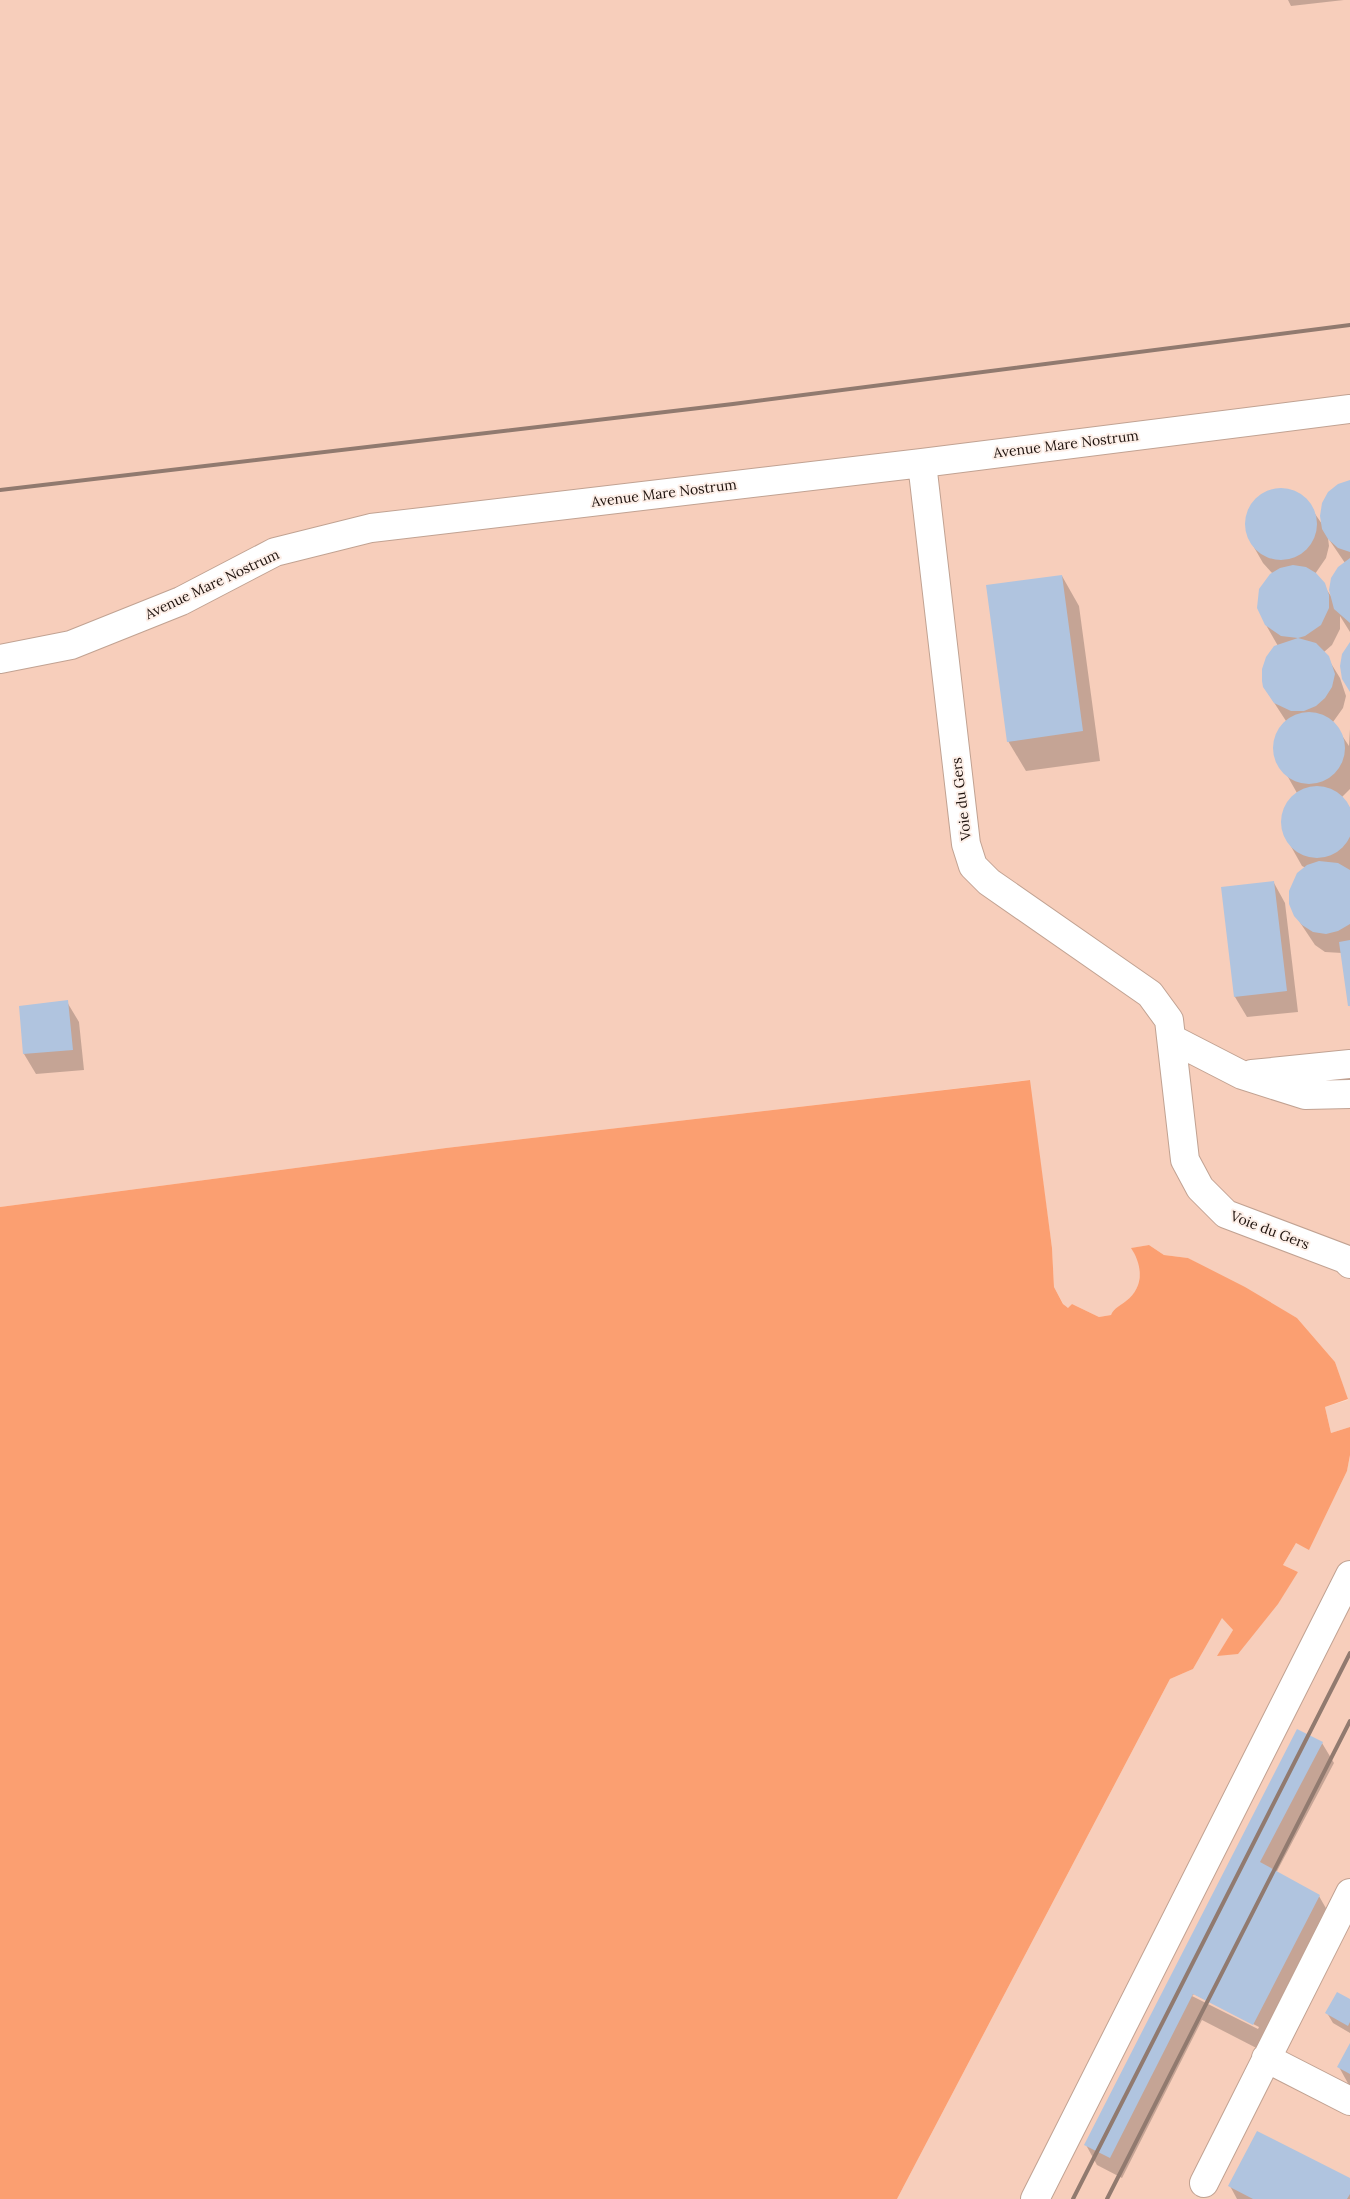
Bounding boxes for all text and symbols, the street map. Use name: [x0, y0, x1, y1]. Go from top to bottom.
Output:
street label: Avenue Mare Nostrum: [991, 426, 1140, 462]
street label: Avenue Mare Nostrum: [589, 475, 738, 511]
street label: Avenue Mare Nostrum: [141, 545, 282, 623]
street label: Voie du Gers: [947, 757, 975, 842]
street label: Voie du Gers: [1227, 1206, 1312, 1253]

